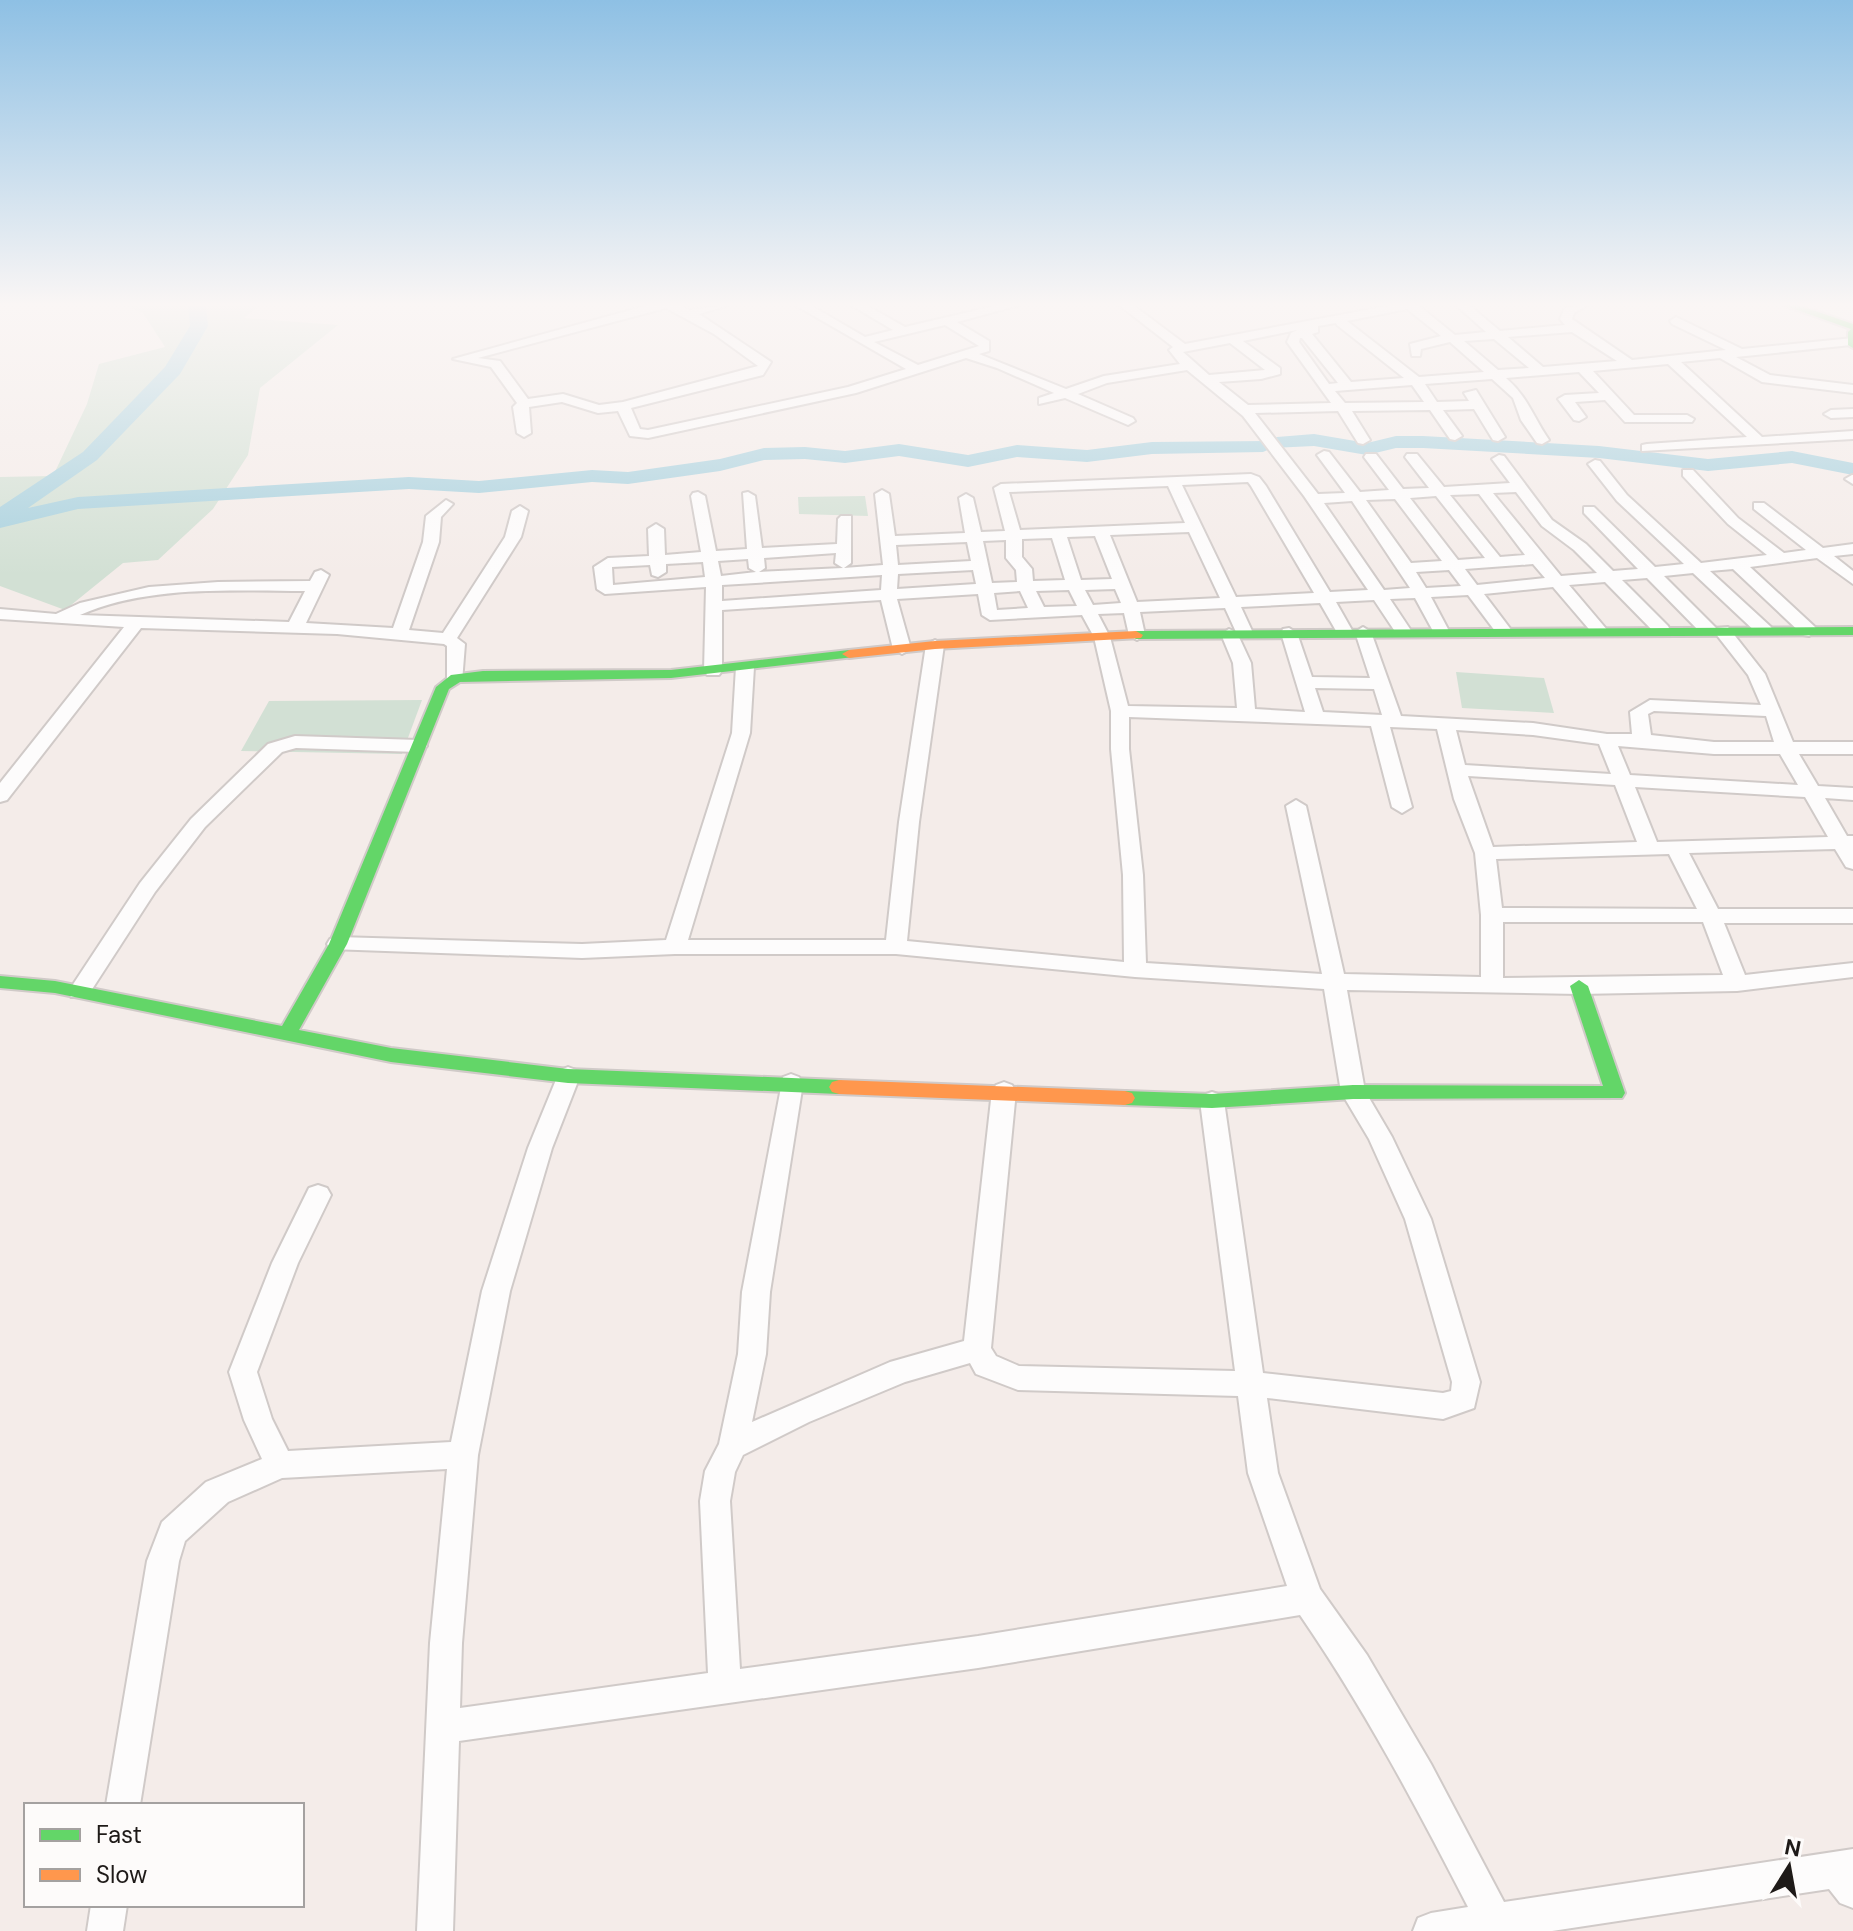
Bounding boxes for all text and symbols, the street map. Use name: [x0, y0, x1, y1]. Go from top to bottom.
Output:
legend: [24, 1803, 304, 1907]
text: Fast: [96, 1819, 142, 1850]
north arrow: [1749, 1827, 1829, 1907]
text: N: [1782, 1832, 1803, 1864]
text: Slow: [96, 1859, 147, 1890]

